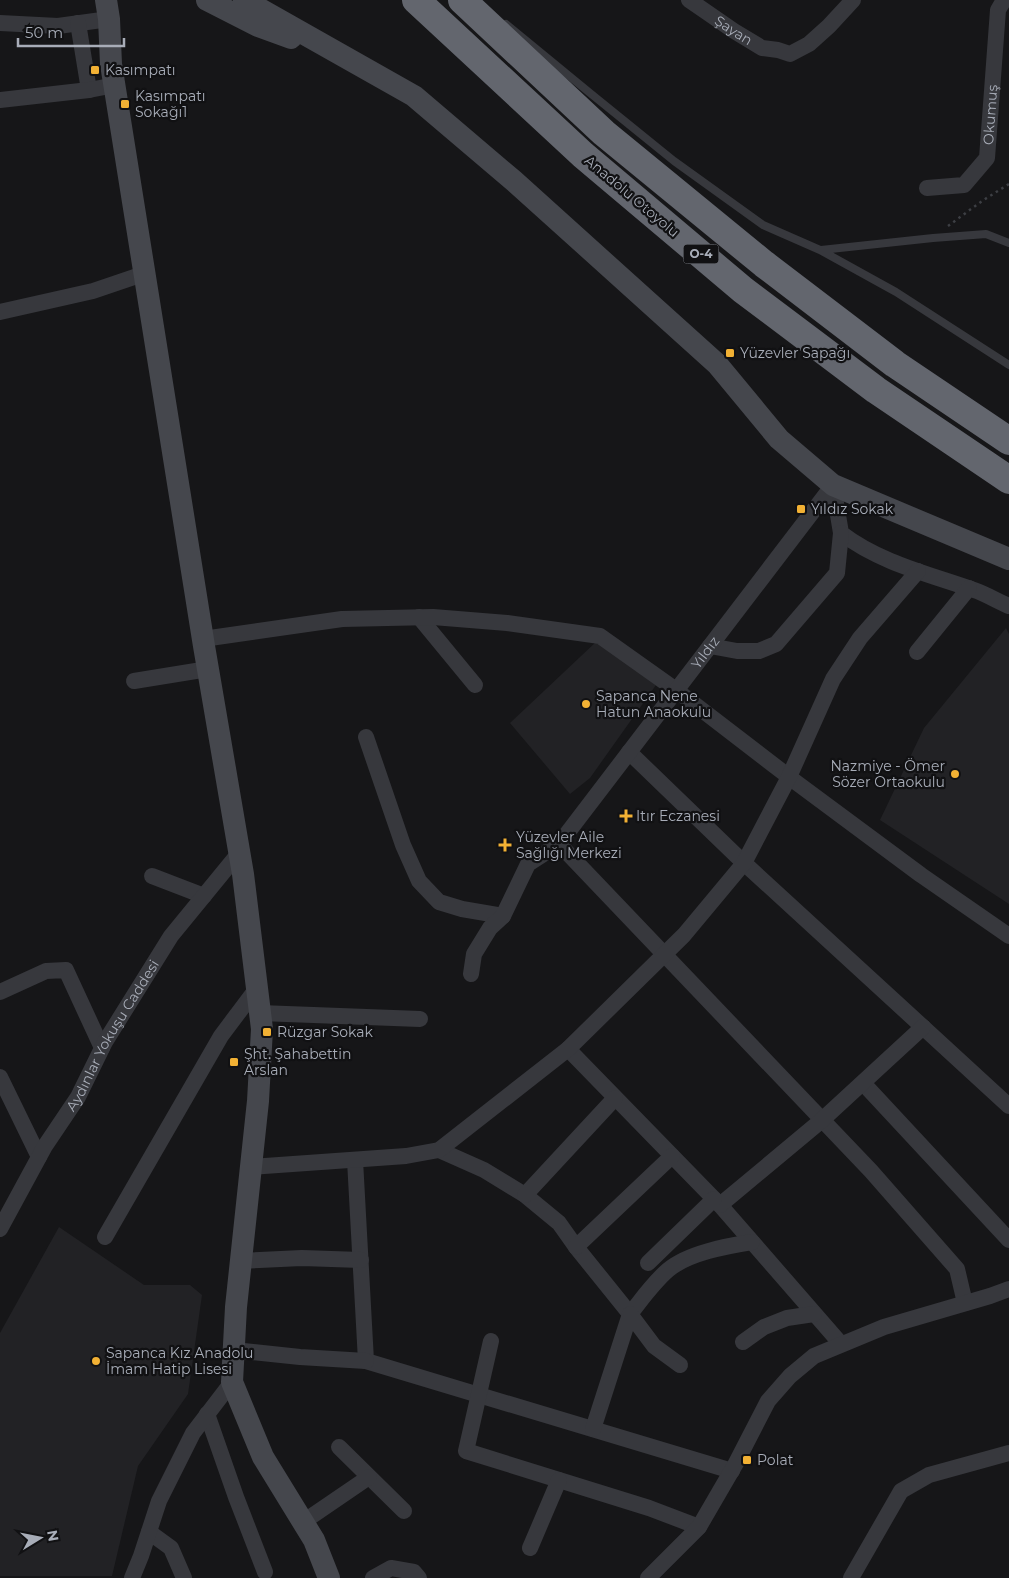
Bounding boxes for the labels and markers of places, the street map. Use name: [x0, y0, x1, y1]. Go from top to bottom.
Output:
place label: Kasımpatı: [105, 61, 176, 79]
marker: Kasımpatı: [89, 64, 101, 76]
place label: Kasımpatı Sokağı1: [135, 87, 206, 121]
marker: Kasımpatı Sokağı1: [119, 98, 131, 110]
place label: Yüzevler Sapağı: [740, 344, 850, 362]
marker: Yüzevler Sapağı: [724, 347, 736, 359]
place label: Yıldız Sokak: [811, 500, 894, 518]
marker: Yıldız Sokak: [795, 503, 807, 515]
place label: Sapanca Nene Hatun Anaokulu: [596, 687, 711, 721]
marker: Sapanca Nene Hatun Anaokulu: [580, 698, 592, 710]
place label: Nazmiye - Ömer Sözer Ortaokulu: [830, 757, 945, 791]
marker: Nazmiye - Ömer Sözer Ortaokulu: [949, 768, 961, 780]
place label: Itır Eczanesi: [636, 807, 720, 825]
marker: Itır Eczanesi: [620, 810, 632, 822]
place label: Yüzevler Aile Sağlığı Merkezi: [516, 828, 622, 862]
marker: Yüzevler Aile Sağlığı Merkezi: [498, 838, 512, 852]
place label: Rüzgar Sokak: [277, 1023, 374, 1041]
marker: Rüzgar Sokak: [261, 1026, 273, 1038]
place label: Şht. Şahabettin Arslan: [244, 1045, 351, 1079]
marker: Şht. Şahabettin Arslan: [228, 1056, 240, 1068]
place label: Sapanca Kız Anadolu İmam Hatip Lisesi: [106, 1344, 253, 1378]
marker: Sapanca Kız Anadolu İmam Hatip Lisesi: [90, 1355, 102, 1367]
place label: Polat: [757, 1451, 794, 1469]
marker: Polat: [741, 1454, 753, 1466]

